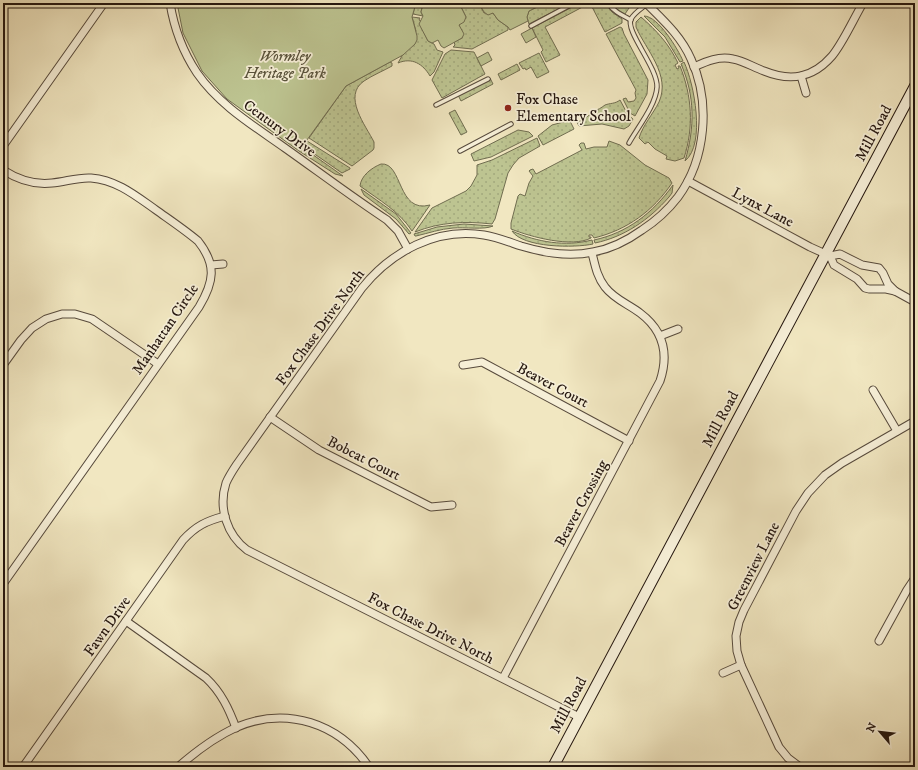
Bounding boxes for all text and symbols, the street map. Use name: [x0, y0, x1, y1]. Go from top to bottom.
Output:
park label: Wormley Heritage Park: [243, 47, 326, 83]
place label: Fox Chase Elementary School: [516, 90, 631, 126]
street label: Century Drive: [240, 96, 320, 161]
street label: Mill Road: [851, 101, 896, 165]
marker: Fox Chase Elementary School: [503, 103, 513, 113]
street label: Lynx Lane: [729, 183, 797, 232]
street label: Fox Chase Drive North: [272, 265, 369, 389]
street label: Manhattan Circle: [128, 280, 203, 378]
street label: Beaver Court: [514, 359, 592, 412]
street label: Mill Road: [698, 387, 743, 451]
street label: Bobcat Court: [324, 432, 404, 485]
street label: Beaver Crossing: [551, 456, 613, 550]
street label: Greenview Lane: [723, 519, 784, 614]
street label: Fox Chase Drive North: [364, 588, 497, 669]
street label: Fawn Drive: [80, 593, 135, 660]
street label: Mill Road: [546, 673, 591, 737]
north arrow: [860, 712, 900, 752]
text: N: [864, 721, 880, 735]

